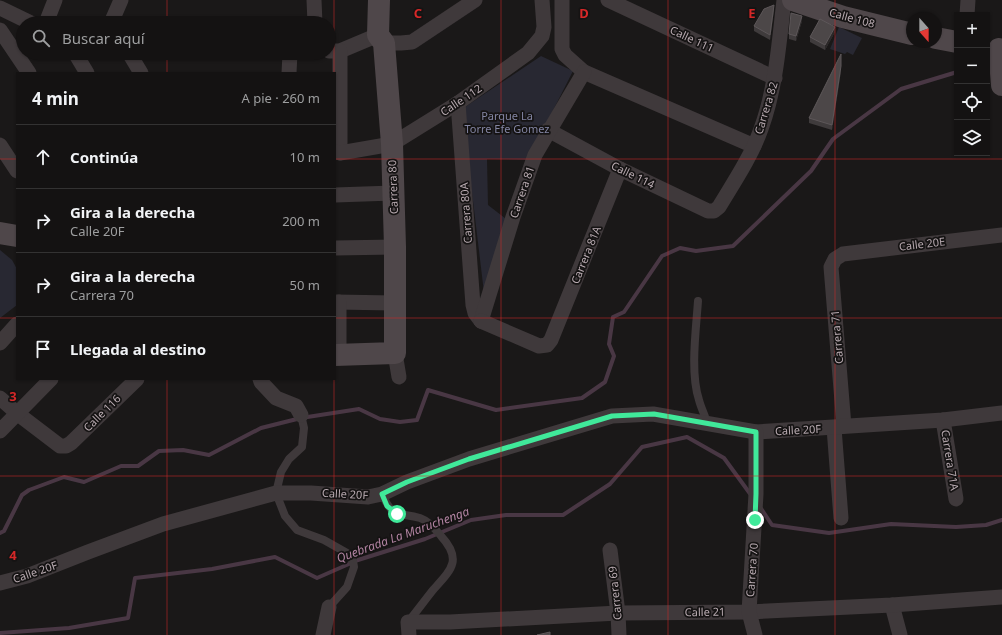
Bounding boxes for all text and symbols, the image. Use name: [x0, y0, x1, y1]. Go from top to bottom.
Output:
text: C: [414, 4, 422, 22]
text: D: [579, 4, 589, 22]
text: E: [748, 4, 756, 22]
street label: Calle 108: [828, 4, 877, 31]
north arrow: [906, 12, 942, 48]
map controls: [954, 12, 990, 156]
button: +: [954, 12, 990, 48]
search box: [16, 16, 336, 60]
street label: Calle 111: [668, 22, 717, 55]
icon: search: [30, 27, 52, 49]
text: Buscar aquí: [62, 28, 145, 48]
button: −: [954, 48, 990, 84]
street label: Calle 112: [437, 80, 484, 119]
street label: Carrera 82: [750, 80, 781, 136]
button: locate: [954, 84, 990, 120]
text: 4 min: [32, 87, 79, 110]
text: A pie · 260 m: [242, 89, 320, 107]
park label: Parque La Torre Efe Gomez: [464, 108, 550, 136]
button: layers: [954, 120, 990, 156]
icon: ahead: [32, 146, 54, 168]
text: Continúa: [70, 147, 138, 167]
text: 10 m: [290, 148, 320, 166]
street label: Calle 114: [609, 158, 658, 192]
street label: Carrera 80: [384, 160, 401, 214]
street label: Carrera 81: [506, 164, 537, 220]
street label: Carrera 80A: [456, 181, 475, 244]
text: Gira a la derecha: [70, 202, 195, 222]
icon: right: [32, 210, 54, 232]
text: 200 m: [282, 212, 320, 230]
text: Calle 20F: [70, 222, 125, 240]
street label: Carrera 81A: [567, 223, 604, 286]
street label: Calle 20E: [898, 233, 946, 254]
text: Gira a la derecha: [70, 266, 195, 286]
icon: right: [32, 274, 54, 296]
text: 50 m: [290, 276, 320, 294]
text: Carrera 70: [70, 286, 134, 304]
street label: Carrera 71: [827, 309, 846, 365]
icon: arrive: [32, 338, 54, 360]
text: Llegada al destino: [70, 339, 206, 359]
text: 3: [9, 387, 17, 405]
street label: Calle 116: [80, 391, 123, 434]
street label: Calle 20F: [775, 421, 822, 438]
street label: Carrera 71A: [938, 429, 963, 492]
street label: Calle 20F: [322, 485, 369, 502]
water label: Quebrada La Maruchenga: [334, 503, 472, 566]
route start: [388, 505, 406, 523]
route end: [746, 511, 764, 529]
street label: Carrera 70: [742, 542, 761, 597]
text: 4: [9, 546, 17, 564]
street label: Calle 20F: [11, 557, 59, 586]
street label: Carrera 69: [604, 565, 625, 621]
street label: Calle 21: [685, 604, 725, 619]

